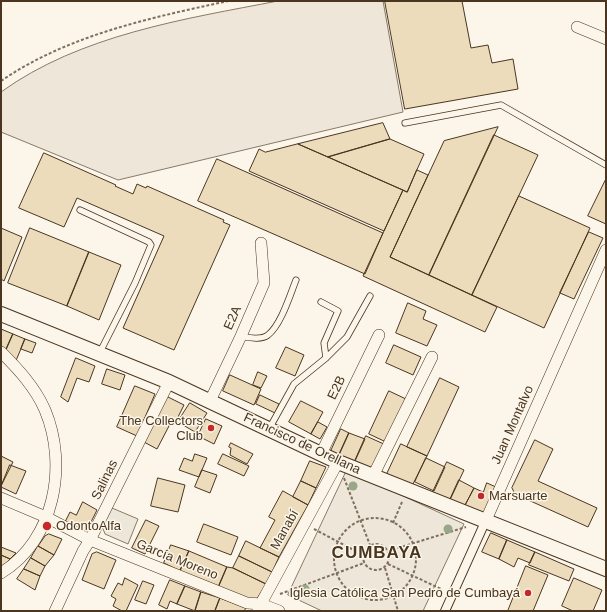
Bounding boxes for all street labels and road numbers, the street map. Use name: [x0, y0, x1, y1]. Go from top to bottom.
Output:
street label: E2A: [221, 304, 245, 332]
street label: E2B: [325, 374, 349, 402]
street label: Juan Montalvo: [489, 383, 537, 467]
street label: Francisco de Orellana: [241, 410, 363, 478]
street label: Salinas: [89, 457, 121, 503]
street label: Manabí: [268, 507, 302, 553]
street label: García Moreno: [134, 537, 220, 583]

